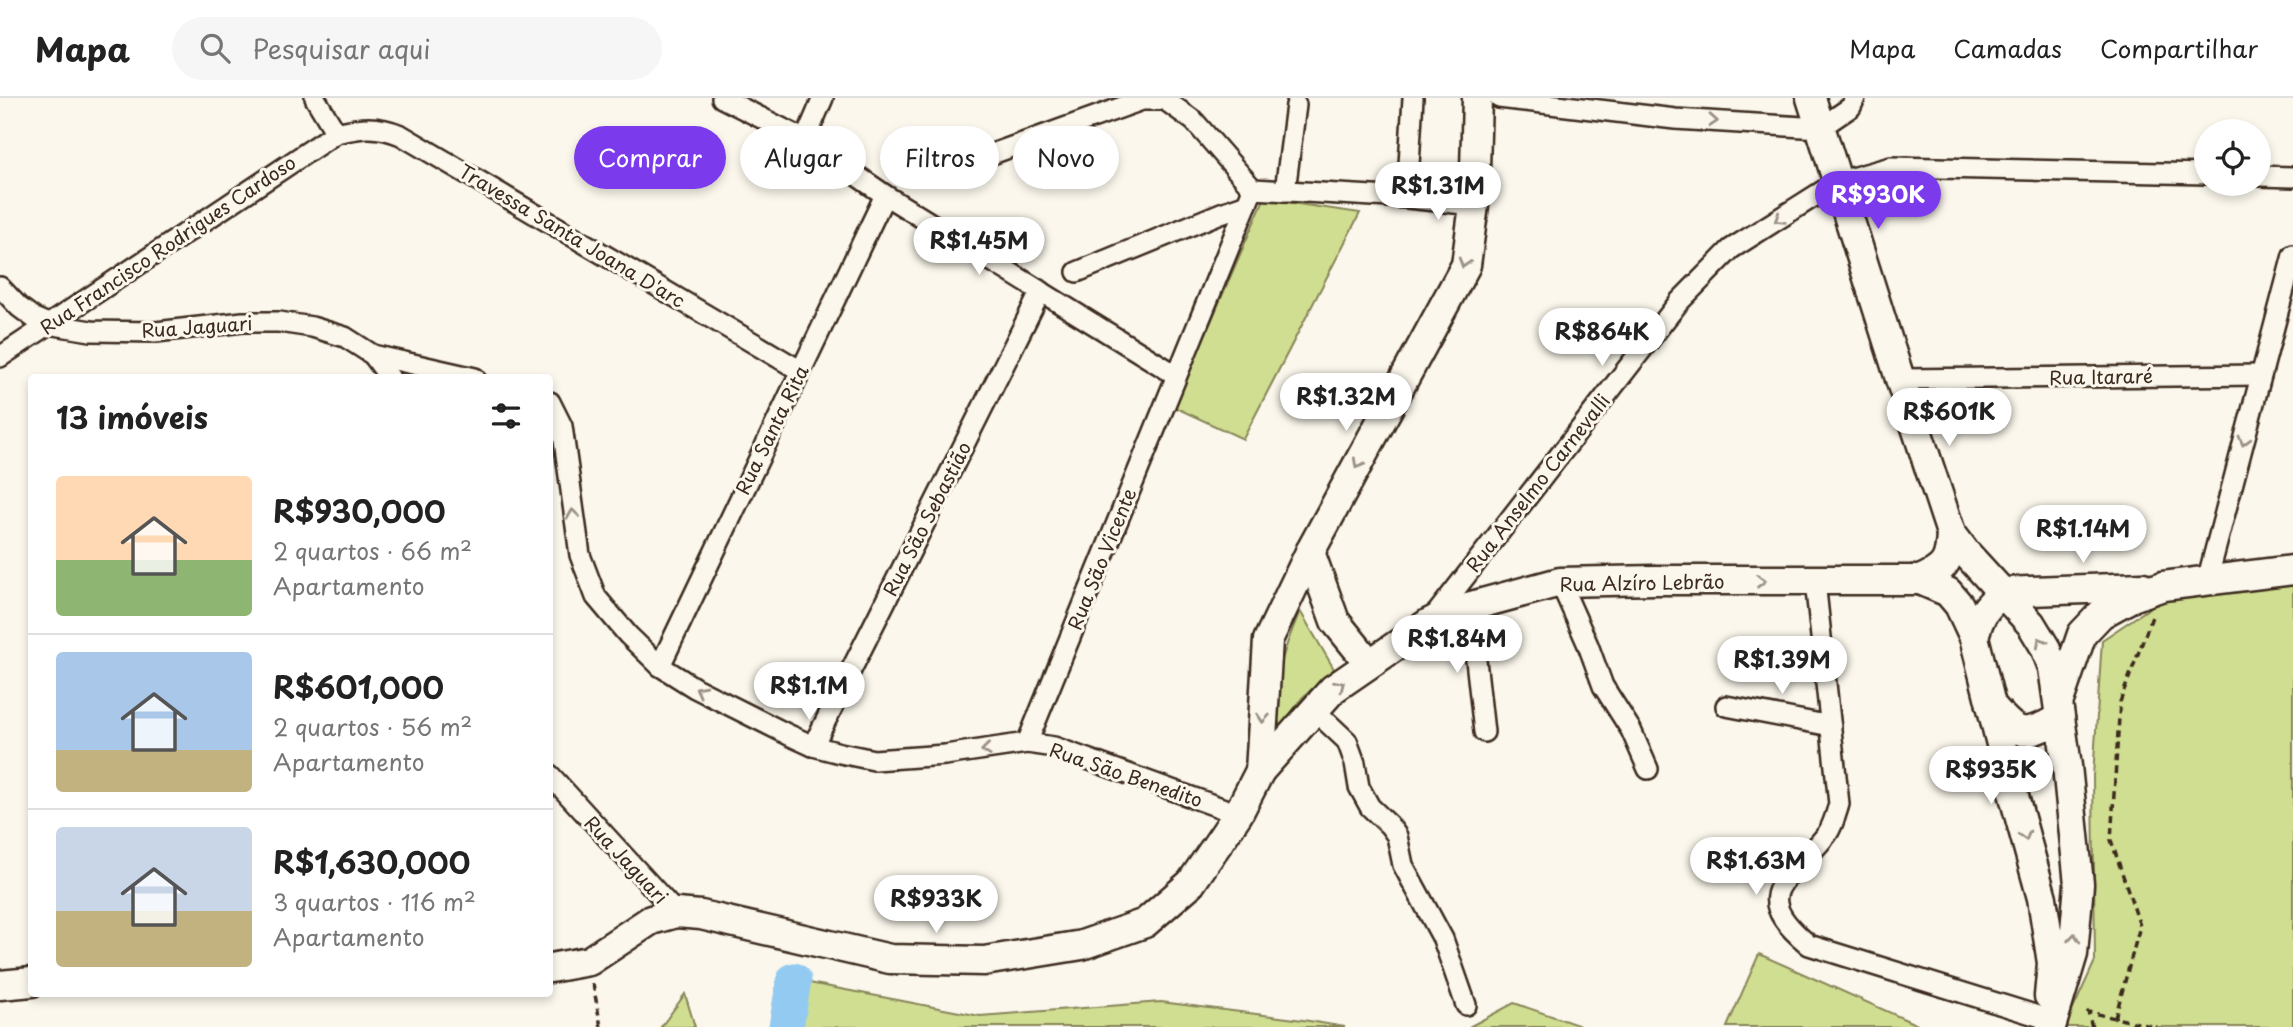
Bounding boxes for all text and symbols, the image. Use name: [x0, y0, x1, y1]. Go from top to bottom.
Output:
search box: [172, 17, 662, 80]
text: Mapa: [35, 23, 130, 73]
icon: search: [196, 29, 234, 67]
text: Pesquisar aqui: [252, 29, 431, 68]
text: Mapa: [1849, 30, 1915, 66]
text: Camadas: [1953, 30, 2062, 66]
text: Compartilhar: [2100, 30, 2258, 66]
one-way arrow: [1707, 113, 1718, 128]
map controls: [2194, 119, 2271, 196]
button: locate: [2194, 119, 2271, 196]
chip: Comprar: [574, 126, 726, 189]
chip: Alugar: [740, 126, 866, 189]
chip: Filtros: [880, 126, 999, 189]
chip: Novo: [1013, 126, 1119, 189]
street label: Rua Francisco Rodrigues Cardoso: [34, 148, 301, 341]
street label: Travessa Santa Joana D'arc: [454, 156, 691, 314]
pin: R$1.31M: [1373, 162, 1503, 222]
text: R$1.31M: [1391, 167, 1485, 202]
pin: R$930K: [1821, 172, 1935, 231]
text: R$930K: [1831, 176, 1925, 211]
one-way arrow: [1774, 210, 1787, 223]
pin: R$1.45M: [914, 218, 1044, 277]
text: R$1.45M: [929, 222, 1029, 257]
one-way arrow: [1458, 257, 1473, 269]
street label: Rua Jaguari: [140, 308, 253, 344]
pin: R$864K: [1545, 308, 1659, 368]
text: R$864K: [1555, 313, 1649, 348]
street label: Rua Santa Rita: [728, 360, 815, 499]
street label: Rua Itararé: [2049, 361, 2153, 391]
pin: R$1.32M: [1281, 374, 1411, 433]
text: R$1.32M: [1296, 378, 1396, 413]
street label: Rua Anselmo Carnevalli: [1459, 387, 1616, 577]
pin: R$601K: [1892, 388, 2006, 448]
text: R$601K: [1903, 393, 1995, 428]
text: 13 imóveis: [56, 394, 208, 439]
icon: filters: [487, 397, 525, 435]
one-way arrow: [2238, 434, 2252, 446]
street label: Rua São Sebastião: [875, 436, 977, 601]
one-way arrow: [1353, 456, 1366, 469]
street label: Rua São Vicente: [1060, 484, 1142, 634]
text: R$930,000: [273, 488, 446, 533]
icon: home: [112, 504, 196, 588]
pin: R$1.14M: [2018, 505, 2148, 565]
one-way arrow: [566, 508, 581, 520]
text: R$1.14M: [2036, 510, 2130, 545]
text: 2 quartos · 66 m²: [273, 533, 472, 568]
street label: Rua Alzíro Lebrão: [1559, 567, 1725, 597]
text: Apartamento: [273, 568, 425, 603]
one-way arrow: [1757, 573, 1767, 589]
pin: R$1.84M: [1392, 616, 1522, 675]
text: R$1.84M: [1407, 620, 1507, 655]
pin: R$1.39M: [1717, 636, 1847, 696]
one-way arrow: [2036, 636, 2049, 649]
text: R$1.39M: [1733, 641, 1831, 676]
pin: R$1.1M: [752, 662, 866, 722]
text: R$601,000: [273, 664, 444, 709]
text: R$1.1M: [770, 667, 848, 702]
icon: home: [112, 680, 196, 764]
one-way arrow: [1332, 681, 1344, 694]
one-way arrow: [695, 685, 708, 698]
text: 2 quartos · 56 m²: [273, 709, 472, 744]
one-way arrow: [1255, 713, 1270, 724]
street label: Rua São Benedito: [1046, 735, 1207, 813]
one-way arrow: [980, 742, 992, 757]
text: Apartamento: [273, 744, 425, 779]
pin: R$935K: [1934, 746, 2048, 806]
text: R$935K: [1945, 751, 2037, 786]
street label: Rua Jaguari: [578, 809, 675, 910]
one-way arrow: [2016, 830, 2031, 842]
pin: R$1.63M: [1691, 838, 1821, 897]
text: R$1,630,000: [273, 839, 470, 884]
text: R$1.63M: [1706, 842, 1806, 877]
icon: home: [112, 855, 196, 939]
pin: R$933K: [879, 876, 993, 935]
text: R$933K: [890, 880, 982, 915]
text: 3 quartos · 116 m²: [273, 884, 476, 919]
text: Apartamento: [273, 919, 425, 954]
one-way arrow: [2067, 932, 2082, 944]

